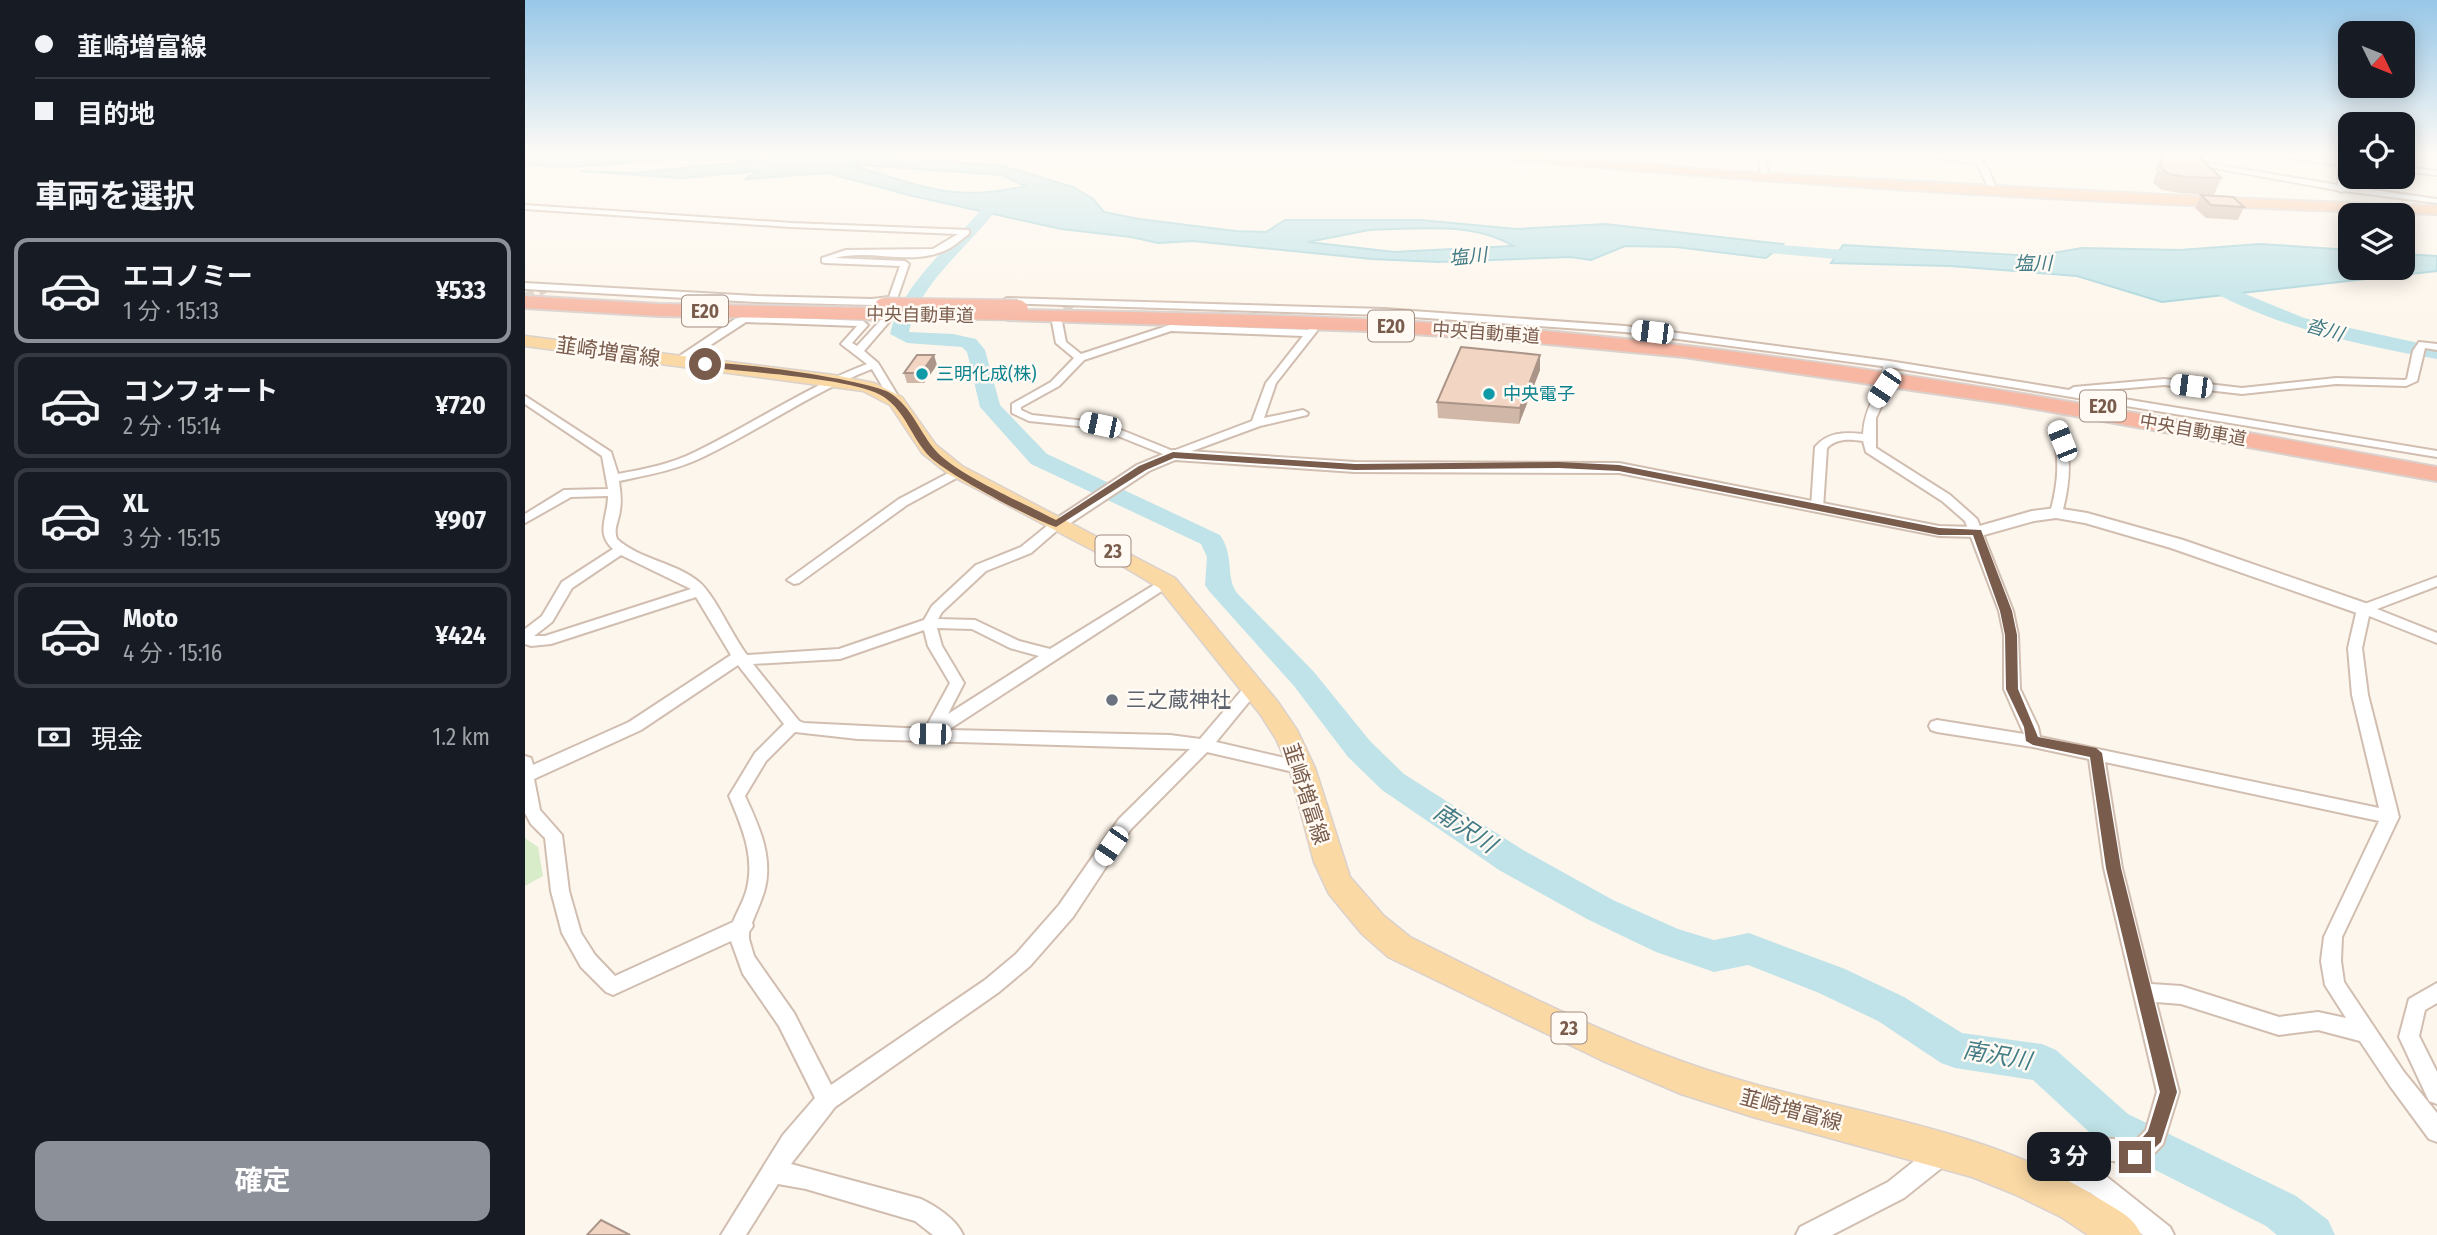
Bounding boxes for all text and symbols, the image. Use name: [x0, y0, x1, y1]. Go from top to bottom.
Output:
north arrow: [2338, 21, 2415, 98]
map controls: [2338, 21, 2415, 280]
text: 韮崎増富線: [77, 32, 207, 63]
text: 目的地: [77, 99, 155, 130]
button: locate: [2338, 112, 2415, 189]
text: 車両を選択: [35, 177, 195, 215]
button: layers: [2338, 203, 2415, 280]
water label: 塩川: [1448, 243, 1490, 270]
water label: 塩川: [2014, 252, 2054, 275]
icon: car: [39, 259, 102, 322]
text: エコノミー: [123, 261, 253, 292]
text: ¥533: [436, 275, 486, 306]
road number: E20: [682, 296, 728, 326]
text: 1 分 · 15:13: [123, 297, 219, 325]
street label: 中央自動車道: [866, 303, 974, 327]
road number: E20: [1368, 310, 1414, 342]
water label: 沓川: [2303, 313, 2348, 346]
street label: 中央自動車道: [1431, 318, 1541, 348]
car: [1630, 319, 1675, 345]
street label: 韮崎増富線: [554, 332, 662, 372]
route start: [689, 348, 721, 380]
place label: 三明化成(株): [936, 363, 1037, 385]
car: [1864, 365, 1905, 411]
marker: 三明化成(株): [914, 366, 930, 382]
car: [2169, 373, 2214, 399]
icon: car: [39, 374, 102, 437]
text: コンフォート: [123, 376, 278, 407]
place label: 中央電子: [1503, 383, 1575, 405]
marker: 中央電子: [1481, 386, 1497, 402]
text: ¥720: [435, 390, 486, 421]
road number: E20: [2080, 390, 2126, 422]
car: [1078, 410, 1123, 440]
street label: 中央自動車道: [2138, 410, 2248, 450]
text: 2 分 · 15:14: [123, 412, 221, 440]
car: [2045, 418, 2080, 464]
text: XL: [123, 488, 149, 519]
icon: car: [39, 489, 102, 552]
text: ¥907: [435, 505, 486, 536]
text: 3 分 · 15:15: [123, 524, 220, 552]
road number: 23: [1095, 536, 1131, 566]
text: Moto: [123, 603, 178, 634]
icon: car: [39, 604, 102, 667]
text: ¥424: [435, 620, 486, 651]
text: 4 分 · 15:16: [123, 639, 222, 667]
place label: 三之蔵神社: [1126, 687, 1231, 713]
marker: 三之蔵神社: [1104, 692, 1120, 708]
icon: cash: [35, 718, 73, 756]
text: 1.2 km: [432, 723, 490, 751]
car: [909, 723, 952, 745]
text: 現金: [91, 724, 143, 755]
street label: 韮崎増富線: [1277, 740, 1335, 848]
water label: 南沢川: [1428, 797, 1504, 860]
car: [1091, 823, 1132, 869]
road number: 23: [1551, 1012, 1587, 1044]
water label: 南沢川: [1961, 1035, 2036, 1075]
street label: 韮崎増富線: [1737, 1084, 1845, 1136]
callout: 3 分: [2027, 1132, 2111, 1182]
button: 確定: [35, 1141, 490, 1221]
route end: [2119, 1141, 2151, 1173]
text: 3 分: [2050, 1142, 2088, 1170]

